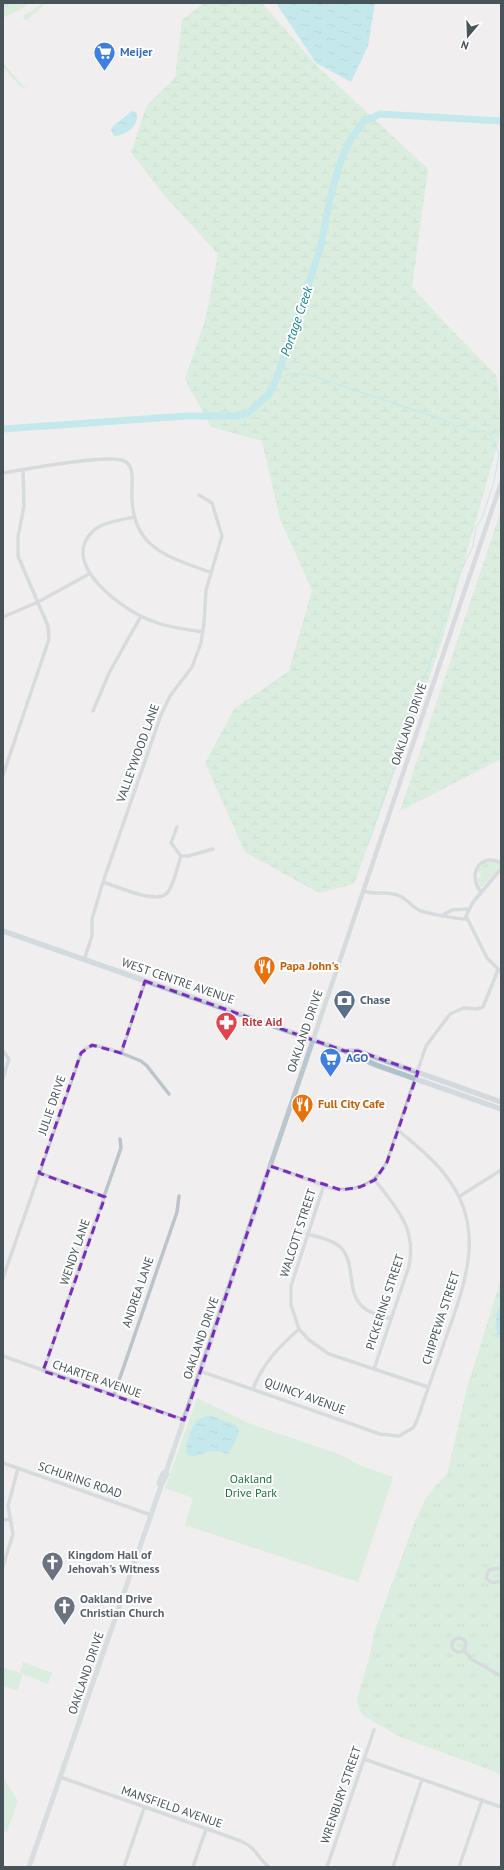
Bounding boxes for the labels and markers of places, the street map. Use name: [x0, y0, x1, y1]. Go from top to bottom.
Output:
supermarket icon: Meijer: [92, 39, 118, 72]
place label: Meijer: [120, 44, 153, 59]
restaurant icon: Papa John's: [251, 953, 277, 986]
place label: Papa John's: [280, 958, 339, 973]
bank icon: Chase: [332, 987, 358, 1020]
place label: Chase: [360, 992, 390, 1007]
pharmacy icon: Rite Aid: [214, 1009, 240, 1042]
place label: Rite Aid: [242, 1014, 282, 1029]
supermarket icon: AGO: [317, 1045, 343, 1078]
place label: AGO: [346, 1050, 368, 1065]
restaurant icon: Full City Cafe: [289, 1091, 315, 1124]
place label: Full City Cafe: [318, 1096, 385, 1111]
place label: Kingdom Hall of Jehovah's Witness: [67, 1547, 160, 1576]
church icon: Kingdom Hall of Jehovah's Witness: [39, 1549, 65, 1582]
place label: Oakland Drive Christian Church: [80, 1591, 164, 1620]
church icon: Oakland Drive Christian Church: [52, 1593, 78, 1626]

